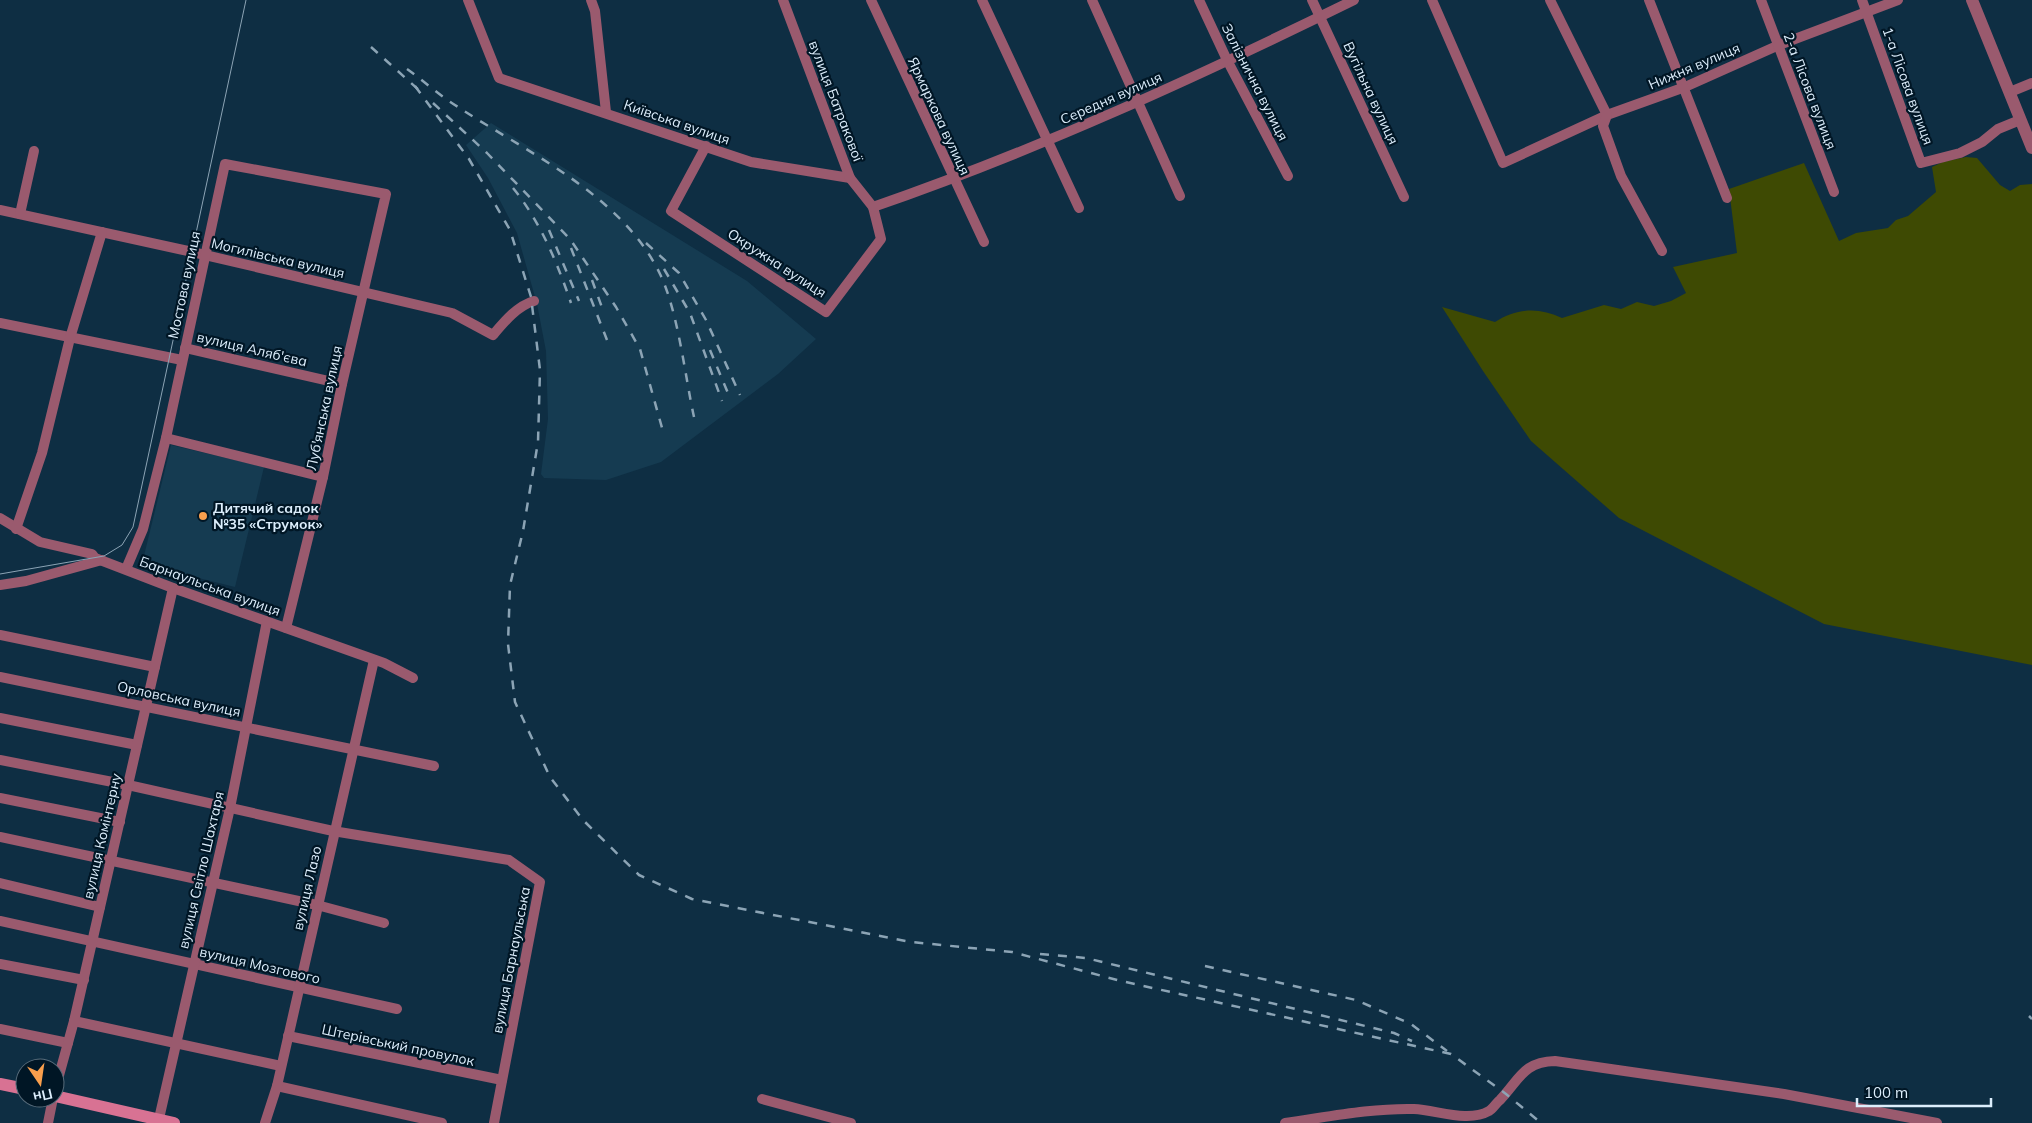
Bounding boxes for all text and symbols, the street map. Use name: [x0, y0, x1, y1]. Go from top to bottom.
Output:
street label: Залізнична вулиця: [1218, 20, 1292, 144]
street label: 1-а Лісова вулиця: [1878, 25, 1938, 147]
street label: 2-а Лісова вулиця: [1779, 30, 1841, 152]
street label: вулиця Батракової: [805, 38, 868, 164]
street label: Вугільна вулиця: [1339, 39, 1403, 147]
street label: Нижня вулиця: [1645, 39, 1743, 93]
street label: Ярмаркова вулиця: [904, 54, 974, 178]
street label: Середня вулиця: [1057, 68, 1165, 128]
street label: Київська вулиця: [622, 95, 732, 149]
street label: Окружна вулиця: [724, 224, 830, 302]
street label: Мостова вулиця: [164, 230, 204, 340]
street label: Могилівська вулиця: [209, 234, 347, 282]
street label: вулиця Аляб'єва: [195, 328, 309, 370]
street label: Луб'янська вулиця: [302, 344, 346, 472]
place label: Дитячий садок №35 «Струмок»: [213, 499, 322, 533]
marker: Дитячий садок №35 «Струмок»: [197, 510, 209, 522]
street label: Барнаульська вулиця: [137, 552, 283, 620]
street label: Орловська вулиця: [116, 677, 242, 721]
street label: вулиця Комінтерну: [79, 771, 125, 901]
street label: вулиця Світло Шахтаря: [174, 790, 228, 950]
street label: вулиця Лазо: [289, 844, 325, 932]
street label: вулиця Барнаульська: [488, 885, 534, 1035]
street label: вулиця Мозгового: [198, 942, 322, 988]
street label: Штерівський провулок: [320, 1020, 476, 1070]
north arrow: [15, 1058, 65, 1108]
scale bar: [1857, 1076, 1991, 1108]
text: 100 m: [1864, 1083, 1908, 1102]
text: Пн: [31, 1085, 54, 1107]

